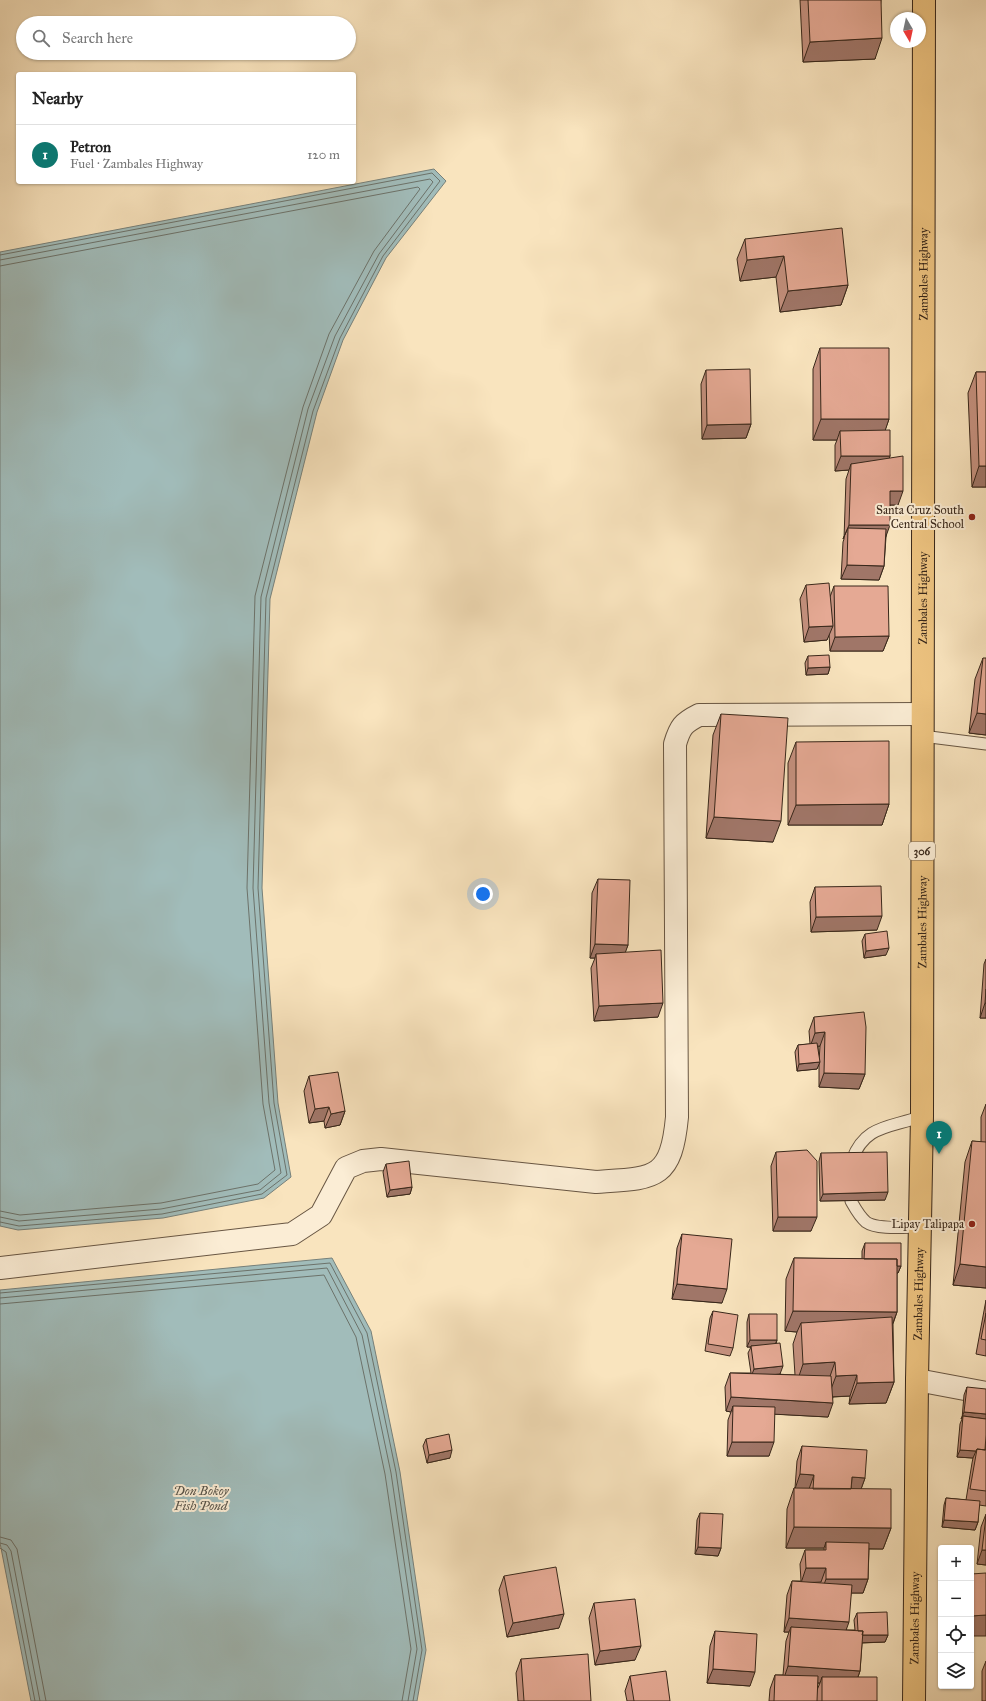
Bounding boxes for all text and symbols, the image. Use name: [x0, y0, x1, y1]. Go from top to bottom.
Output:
north arrow: [890, 12, 926, 48]
search box: [16, 16, 356, 60]
icon: search: [30, 27, 52, 49]
text: Search here: [62, 29, 133, 47]
text: Nearby: [32, 88, 83, 109]
text: Petron: [70, 138, 111, 156]
text: 1: [42, 147, 48, 163]
text: 120 m: [307, 147, 340, 163]
text: Fuel · Zambales Highway: [70, 156, 203, 172]
street label: Zambales Highway: [916, 227, 932, 321]
place label: Santa Cruz South Central School: [876, 503, 965, 531]
marker: Santa Cruz South Central School: [967, 512, 977, 522]
street label: Zambales Highway: [916, 551, 931, 645]
road number: 306: [909, 842, 935, 860]
street label: Zambales Highway: [915, 875, 930, 969]
your location: [473, 884, 493, 904]
pin: 1: [926, 1121, 952, 1154]
place label: Lipay Talipapa: [891, 1217, 965, 1231]
marker: Lipay Talipapa: [967, 1219, 977, 1229]
street label: Zambales Highway: [911, 1247, 927, 1341]
water label: Don Bokoy Fish Pond: [173, 1483, 230, 1514]
map controls: [938, 1545, 974, 1689]
button: +: [938, 1545, 974, 1581]
street label: Zambales Highway: [907, 1571, 923, 1665]
button: −: [938, 1581, 974, 1617]
button: locate: [938, 1617, 974, 1653]
button: layers: [938, 1653, 974, 1689]

